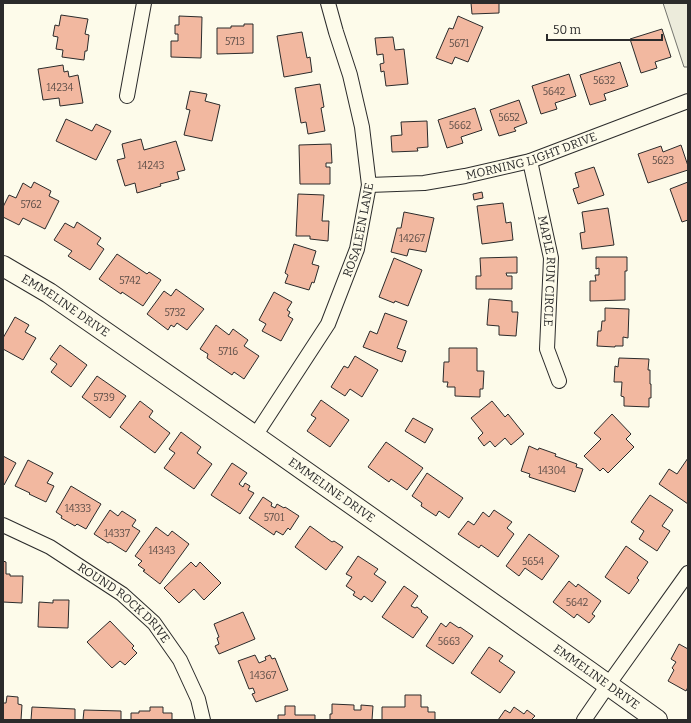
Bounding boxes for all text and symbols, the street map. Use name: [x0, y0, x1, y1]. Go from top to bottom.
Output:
scale bar: [547, 16, 662, 42]
text: 50 m: [553, 23, 582, 37]
house number: 5713: [225, 36, 245, 48]
house number: 5671: [449, 38, 469, 50]
house number: 5632: [593, 75, 615, 87]
house number: 14234: [47, 82, 74, 94]
house number: 5642: [543, 86, 565, 98]
house number: 5652: [498, 112, 520, 124]
house number: 5662: [449, 120, 471, 132]
street label: MORNING LIGHT DRIVE: [465, 129, 599, 183]
house number: 5623: [652, 155, 674, 167]
house number: 14243: [138, 160, 165, 172]
street label: ROSALEEN LANE: [340, 182, 376, 279]
house number: 5762: [20, 199, 42, 211]
street label: MAPLE RUN CIRCLE: [535, 214, 558, 327]
house number: 14267: [399, 233, 425, 245]
street label: EMMELINE DRIVE: [19, 271, 112, 340]
house number: 5742: [119, 275, 141, 287]
house number: 5732: [164, 307, 186, 319]
house number: 5716: [218, 346, 238, 358]
house number: 5739: [93, 392, 115, 404]
street label: EMMELINE DRIVE: [286, 455, 378, 525]
house number: 14304: [538, 465, 566, 477]
house number: 14333: [65, 503, 92, 515]
house number: 5701: [264, 512, 284, 524]
house number: 14337: [104, 528, 130, 540]
house number: 14343: [148, 545, 176, 557]
house number: 5654: [522, 556, 544, 568]
street label: ROUND ROCK DRIVE: [75, 560, 173, 646]
house number: 5642: [566, 597, 588, 609]
house number: 5663: [438, 636, 461, 648]
street label: EMMELINE DRIVE: [551, 641, 642, 712]
house number: 14367: [250, 670, 276, 682]

